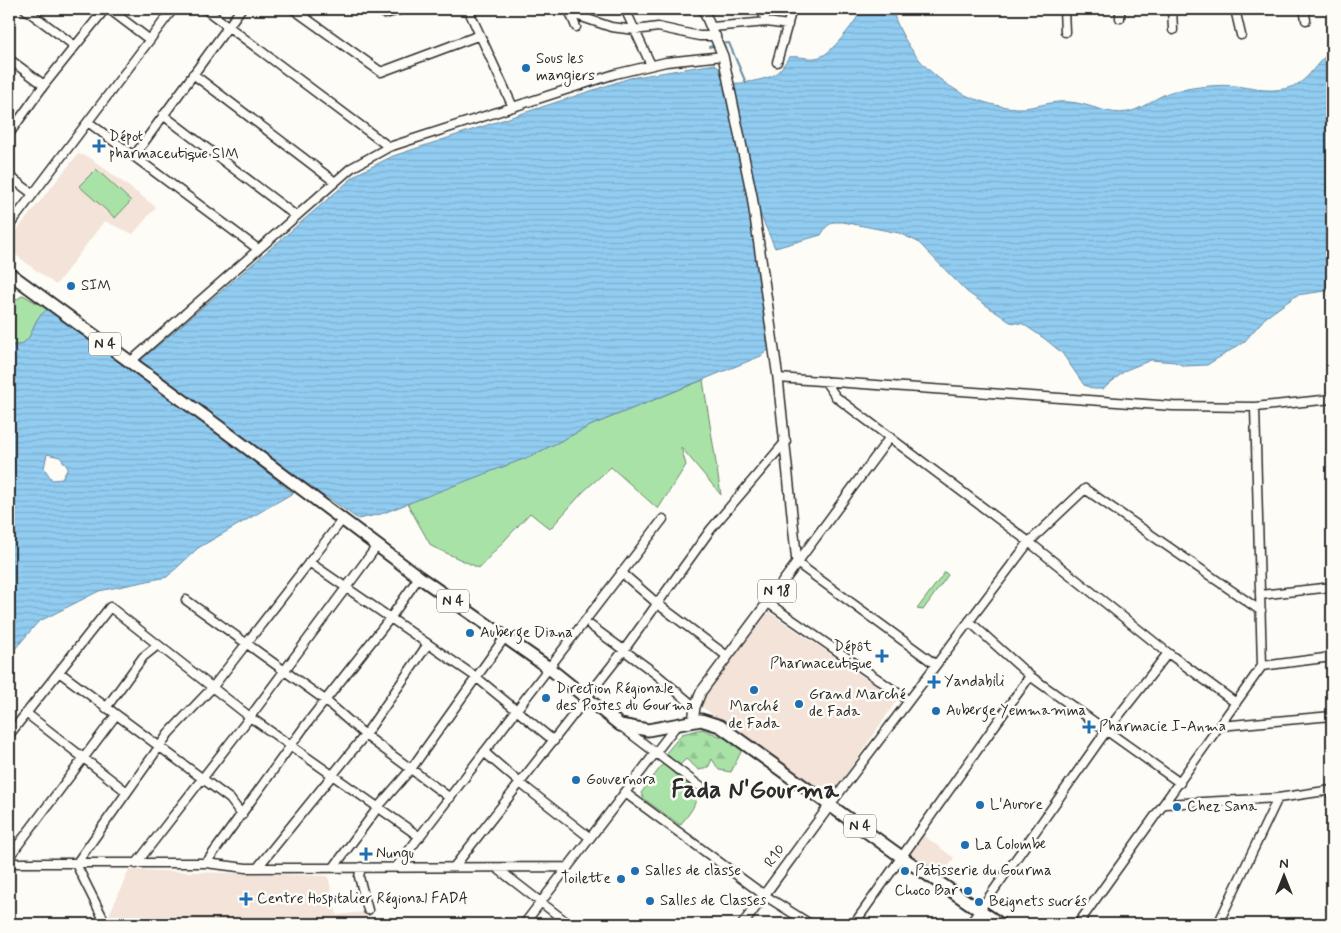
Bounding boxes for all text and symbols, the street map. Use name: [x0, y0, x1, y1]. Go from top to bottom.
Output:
place label: Sous les mangiers: [536, 49, 595, 87]
marker: Sous les mangiers: [520, 62, 532, 74]
place label: Dépot pharmaceutique SIM: [109, 127, 239, 164]
marker: Dépot pharmaceutique SIM: [93, 140, 105, 152]
place label: SIM: [81, 276, 111, 296]
marker: SIM: [65, 280, 77, 292]
road number: N 4: [89, 332, 121, 356]
road number: N 18: [758, 580, 796, 602]
road number: N 4: [437, 590, 469, 612]
place label: Auberge Diana: [480, 623, 573, 644]
marker: Auberge Diana: [464, 627, 476, 639]
place label: Dépôt Pharmaceutique: [770, 637, 872, 674]
marker: Dépôt Pharmaceutique: [876, 650, 888, 662]
place label: Yandabili: [944, 672, 1005, 692]
marker: Yandabili: [928, 676, 940, 688]
place label: Direction Régionale des Postes du Gourma: [556, 679, 693, 716]
marker: Marché de Fada: [748, 684, 760, 696]
place label: Grand Marché de Fada: [809, 685, 906, 722]
marker: Direction Régionale des Postes du Gourma: [540, 692, 552, 704]
place label: Marché de Fada: [729, 697, 780, 734]
marker: Grand Marché de Fada: [793, 698, 805, 710]
place label: Auberge Yemmamma: [946, 701, 1087, 722]
marker: Auberge Yemmamma: [930, 705, 942, 717]
place label: Pharmacie I-Anma: [1099, 717, 1226, 737]
marker: Pharmacie I-Anma: [1083, 721, 1095, 733]
place label: Gouvernora: [586, 770, 656, 790]
marker: Gouvernora: [570, 774, 582, 786]
district label: Fada N'Gourma: [671, 774, 840, 807]
place label: L'Aurore: [990, 795, 1043, 815]
place label: Chez Sana: [1187, 797, 1258, 817]
marker: L'Aurore: [974, 799, 986, 811]
marker: Chez Sana: [1171, 801, 1183, 813]
road number: N 4: [844, 814, 876, 838]
place label: La Colombe: [975, 835, 1047, 855]
marker: La Colombe: [959, 839, 971, 851]
street label: R10: [760, 840, 790, 872]
place label: Nungu: [376, 844, 414, 865]
marker: Nungu: [360, 848, 372, 860]
north arrow: [1258, 850, 1308, 900]
text: N: [1279, 855, 1289, 873]
place label: Salles de classe: [645, 861, 741, 881]
place label: Patisserie du Gourma: [915, 861, 1052, 881]
marker: Salles de classe: [629, 865, 641, 877]
marker: Patisserie du Gourma: [899, 865, 911, 877]
place label: Toilette: [561, 869, 611, 889]
marker: Toilette: [615, 873, 627, 885]
place label: Choco Bar: [895, 881, 958, 901]
marker: Choco Bar: [962, 885, 974, 897]
place label: Centre Hospitalier Régional FADA: [257, 889, 468, 909]
place label: Salles de Classes: [660, 891, 767, 911]
marker: Centre Hospitalier Régional FADA: [239, 892, 253, 906]
place label: Beignets sucrés: [989, 892, 1087, 912]
marker: Salles de Classes: [644, 895, 656, 907]
marker: Beignets sucrés: [973, 896, 985, 908]

